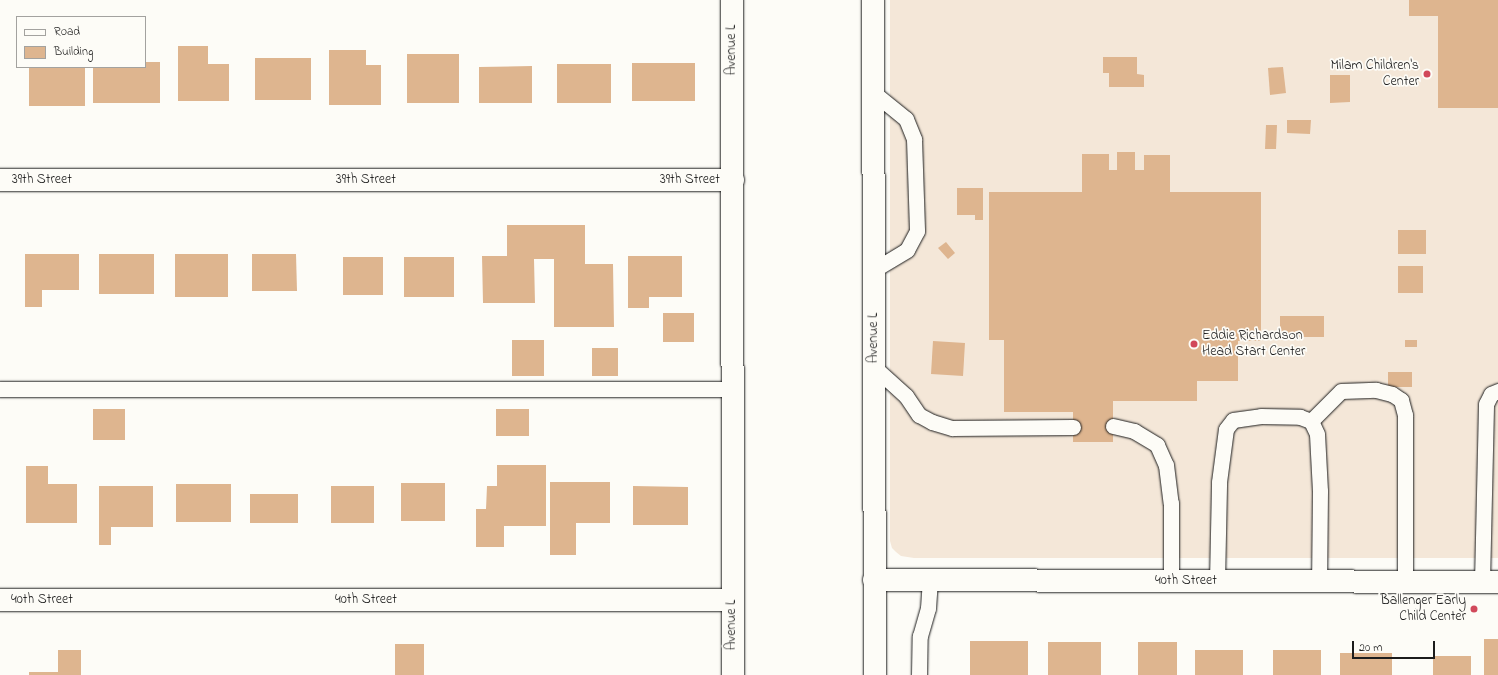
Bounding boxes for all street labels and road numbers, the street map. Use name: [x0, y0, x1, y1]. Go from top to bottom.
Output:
street label: Avenue L: [724, 25, 740, 75]
street label: 39th Street: [12, 172, 72, 188]
street label: 39th Street: [336, 172, 396, 188]
street label: 39th Street: [660, 172, 720, 188]
street label: Avenue L: [866, 313, 882, 363]
street label: 40th Street: [1155, 573, 1217, 589]
street label: 40th Street: [11, 592, 73, 608]
street label: 40th Street: [335, 592, 397, 608]
street label: Avenue L: [724, 600, 740, 650]

